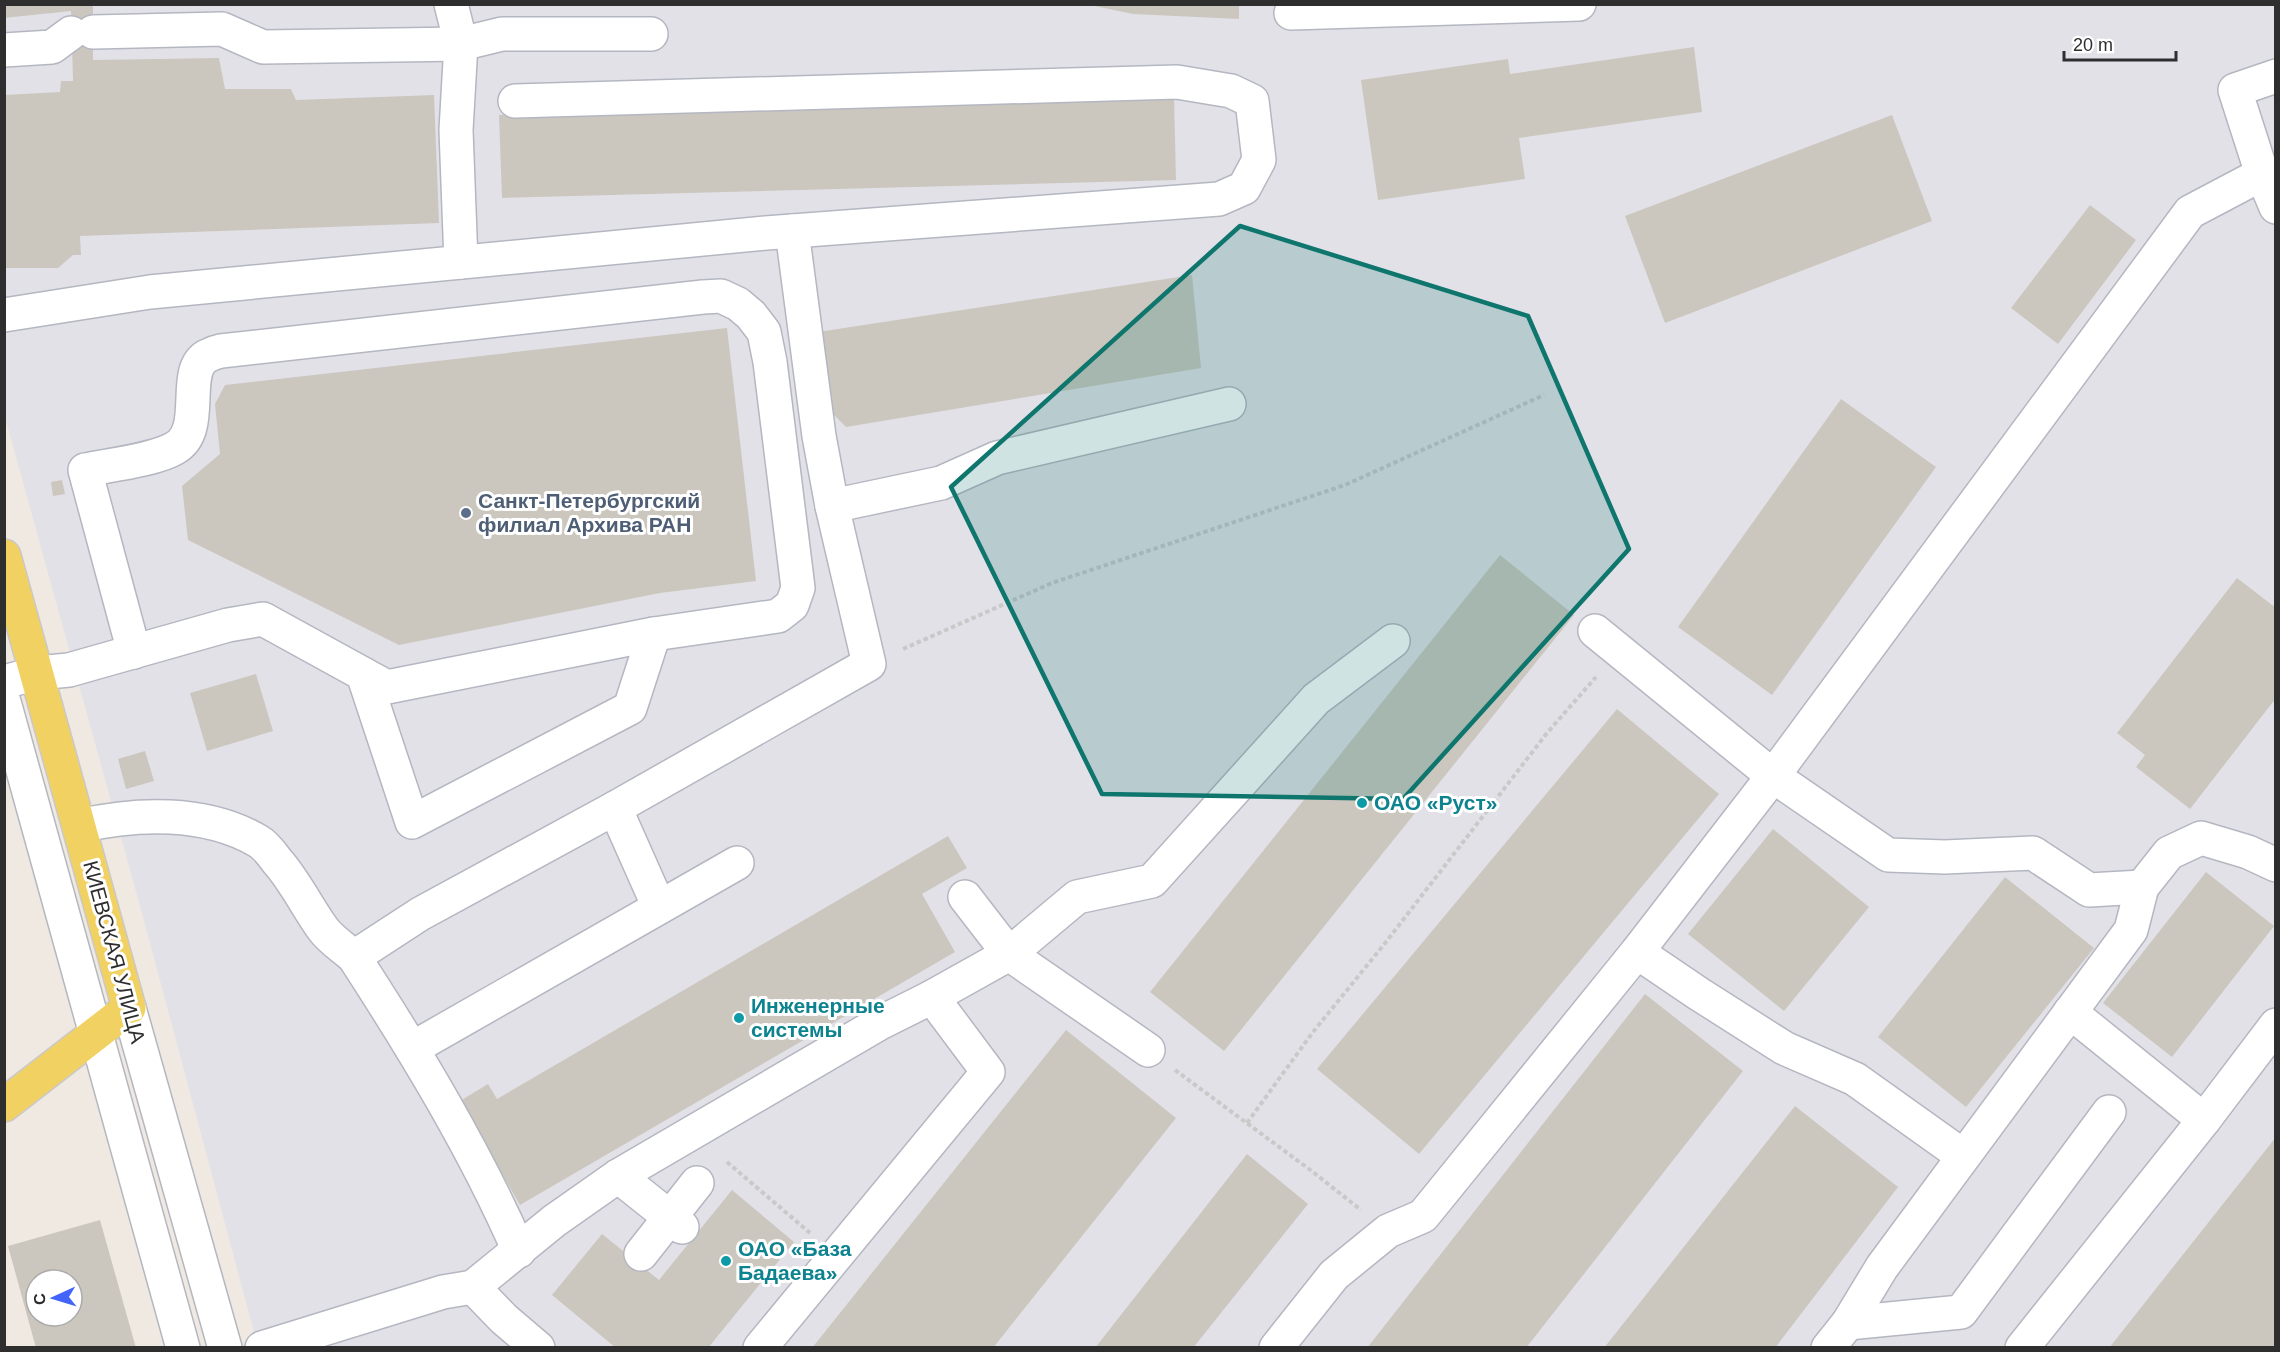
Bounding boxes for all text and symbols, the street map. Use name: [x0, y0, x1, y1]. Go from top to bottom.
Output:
scale bar: [2064, 24, 2176, 62]
text: 20 m: [2073, 35, 2113, 55]
place label: Санкт-Петербургский филиал Архива РАН: [478, 489, 700, 536]
marker: Санкт-Петербургский филиал Архива РАН: [459, 506, 473, 520]
place label: ОАО «Руст»: [1374, 791, 1497, 814]
marker: ОАО «Руст»: [1355, 796, 1369, 810]
street label: КИЕВСКАЯ УЛИЦА: [79, 858, 150, 1046]
place label: Инженерные системы: [751, 994, 885, 1041]
marker: Инженерные системы: [732, 1011, 746, 1025]
place label: ОАО «База Бадаева»: [738, 1237, 852, 1284]
marker: ОАО «База Бадаева»: [719, 1254, 733, 1268]
north arrow: [24, 1268, 84, 1328]
text: С: [31, 1292, 48, 1305]

